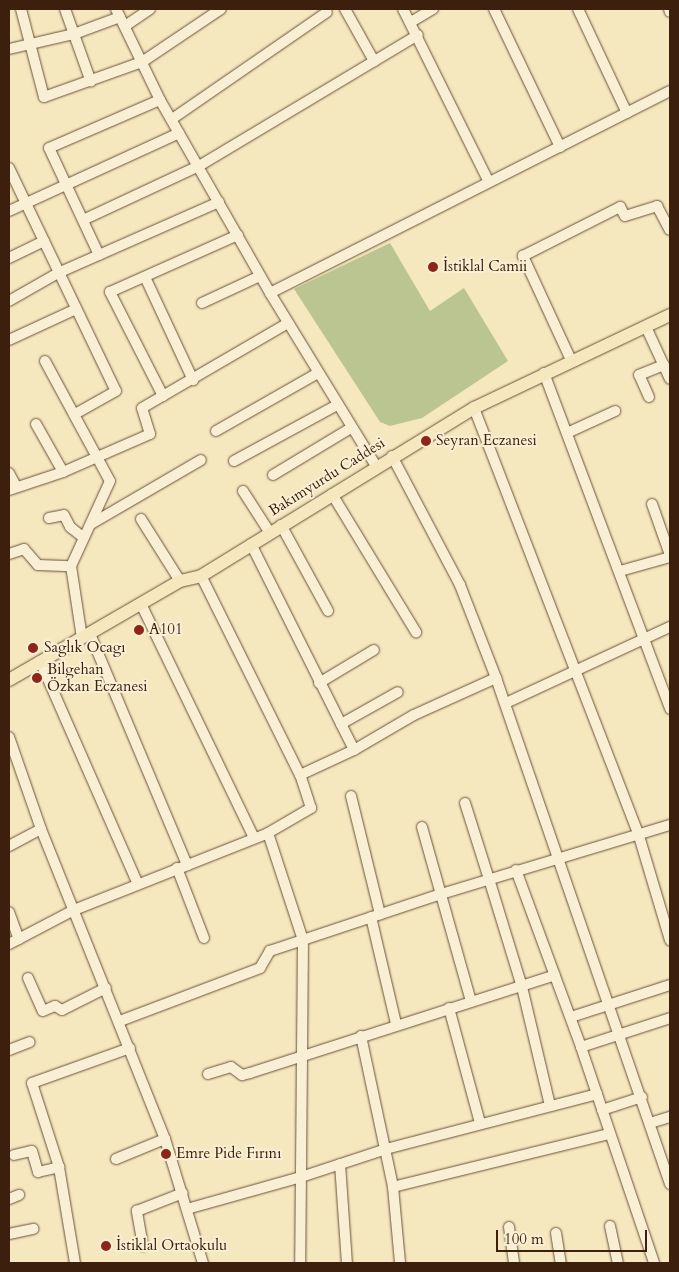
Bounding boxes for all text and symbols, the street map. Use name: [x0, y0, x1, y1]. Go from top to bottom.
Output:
place label: İstiklal Camii: [443, 258, 527, 276]
marker: İstiklal Camii: [427, 261, 439, 273]
place label: Seyran Eczanesi: [436, 432, 537, 450]
street label: Bakımyurdu Caddesi: [266, 434, 388, 520]
marker: Seyran Eczanesi: [420, 435, 432, 447]
place label: A101: [149, 621, 183, 639]
marker: A101: [133, 624, 145, 636]
place label: Saglık Ocagı: [44, 639, 125, 657]
marker: Saglık Ocagı: [26, 641, 40, 655]
place label: Bilgehan Özkan Eczanesi: [47, 660, 148, 695]
marker: Bilgehan Özkan Eczanesi: [31, 672, 43, 684]
place label: Emre Pide Fırını: [176, 1145, 281, 1163]
marker: Emre Pide Fırını: [160, 1148, 172, 1160]
scale bar: [499, 1220, 650, 1252]
text: 100 m: [504, 1229, 544, 1249]
place label: İstiklal Ortaokulu: [116, 1237, 227, 1255]
marker: İstiklal Ortaokulu: [100, 1240, 112, 1252]

